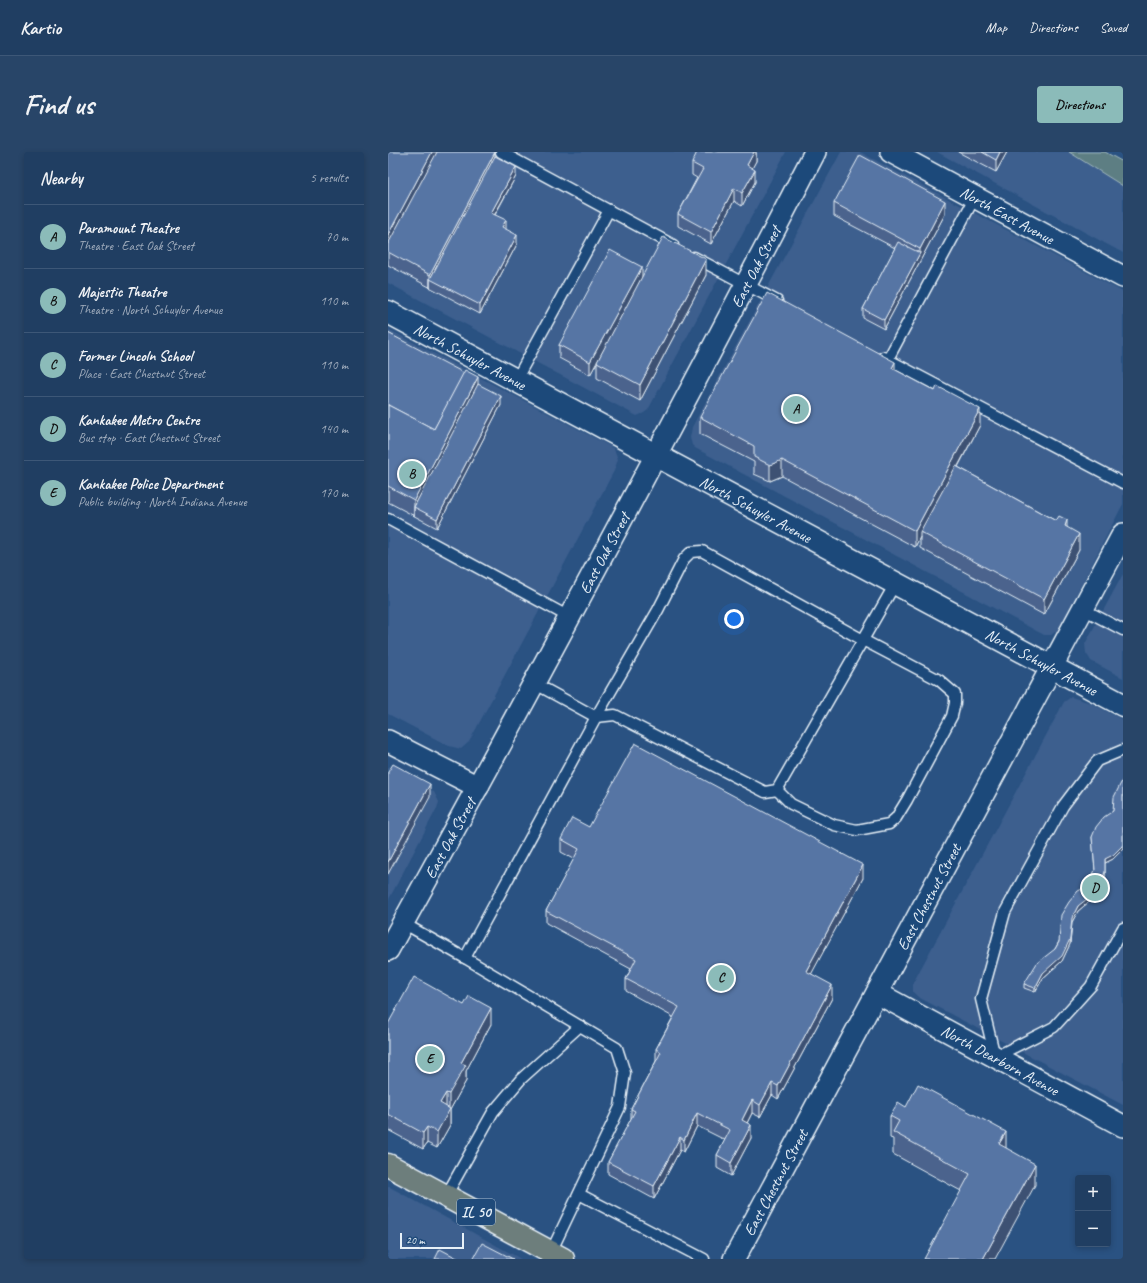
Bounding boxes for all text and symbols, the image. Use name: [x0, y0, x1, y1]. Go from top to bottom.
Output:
text: Kartio: [20, 16, 61, 40]
text: Map: [986, 19, 1007, 36]
text: Directions: [1029, 19, 1078, 36]
text: Saved: [1100, 19, 1127, 36]
button: Directions: [1037, 86, 1123, 123]
text: Find us: [24, 87, 94, 122]
text: Nearby: [40, 168, 83, 189]
text: 5 results: [310, 170, 348, 186]
street label: North East Avenue: [956, 182, 1059, 250]
text: Paramount Theatre: [78, 219, 179, 238]
street label: East Oak Street: [727, 220, 787, 311]
text: A: [50, 229, 56, 245]
text: 70 m: [326, 229, 348, 245]
text: Theatre · East Oak Street: [78, 238, 194, 254]
text: Majestic Theatre: [78, 283, 166, 302]
text: B: [50, 293, 56, 309]
text: 110 m: [320, 293, 348, 309]
text: Theatre · North Schuyler Avenue: [78, 302, 222, 318]
street label: North Schuyler Avenue: [410, 319, 530, 396]
text: Former Lincoln School: [78, 347, 192, 366]
text: C: [50, 357, 56, 373]
text: 110 m: [320, 357, 348, 373]
text: Place · East Chestnut Street: [78, 366, 205, 382]
pin: A: [783, 394, 809, 424]
text: Kankakee Metro Centre: [78, 411, 200, 430]
text: D: [49, 421, 57, 437]
text: 140 m: [320, 421, 348, 437]
text: Bus stop · East Chestnut Street: [78, 430, 220, 446]
pin: B: [399, 459, 425, 489]
street label: North Schuyler Avenue: [696, 471, 816, 548]
text: Kankakee Police Department: [78, 475, 223, 494]
text: E: [50, 485, 56, 501]
text: 170 m: [320, 485, 348, 501]
text: Public building · North Indiana Avenue: [78, 494, 247, 510]
street label: East Oak Street: [575, 507, 636, 597]
your location: [724, 609, 744, 629]
street label: North Schuyler Avenue: [982, 624, 1102, 701]
street label: East Oak Street: [420, 792, 482, 882]
street label: East Chestnut Street: [893, 839, 967, 954]
pin: D: [1082, 873, 1108, 903]
pin: C: [708, 963, 734, 993]
street label: North Dearborn Avenue: [937, 1021, 1063, 1101]
pin: E: [417, 1044, 443, 1074]
street label: East Chestnut Street: [739, 1125, 813, 1239]
map controls: [1075, 1175, 1111, 1247]
button: +: [1075, 1175, 1111, 1211]
road number: IL 50: [457, 1199, 495, 1225]
button: −: [1075, 1211, 1111, 1247]
scale bar: [400, 1231, 464, 1250]
text: 20 m: [406, 1233, 425, 1247]

